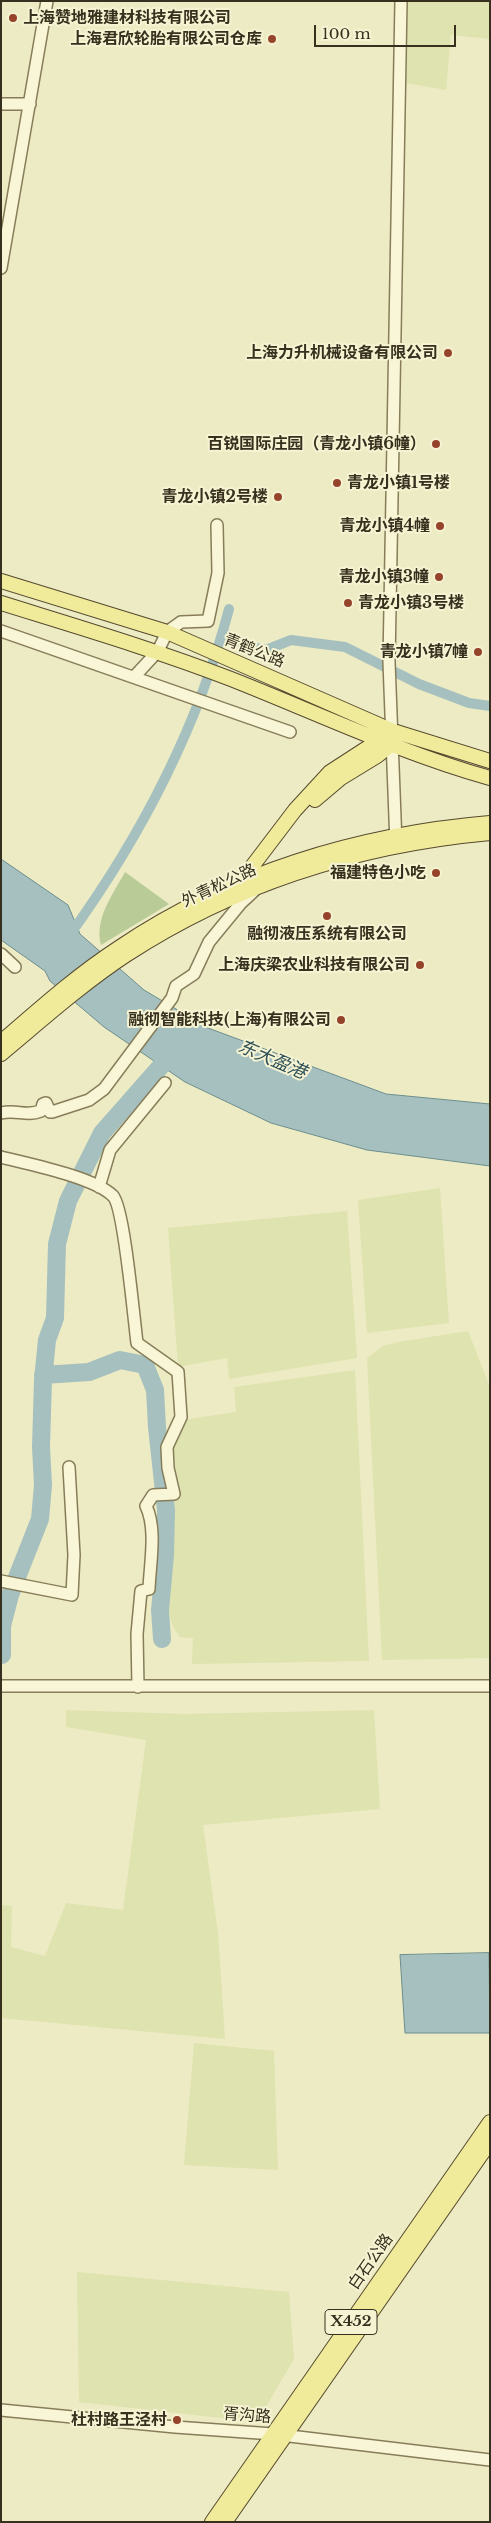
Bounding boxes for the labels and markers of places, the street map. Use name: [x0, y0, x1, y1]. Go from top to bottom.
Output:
place label: 上海赞地雅建材科技有限公司: [23, 8, 231, 28]
marker: 上海赞地雅建材科技有限公司: [7, 12, 19, 24]
place label: 上海君欣轮胎有限公司仓库: [70, 29, 262, 49]
marker: 上海君欣轮胎有限公司仓库: [266, 33, 278, 45]
place label: 上海力升机械设备有限公司: [246, 343, 438, 363]
marker: 上海力升机械设备有限公司: [442, 347, 454, 359]
place label: 百锐国际庄园（青龙小镇6幢）: [207, 434, 426, 454]
marker: 百锐国际庄园（青龙小镇6幢）: [430, 438, 442, 450]
place label: 青龙小镇1号楼: [347, 473, 450, 493]
marker: 青龙小镇1号楼: [331, 477, 343, 489]
place label: 青龙小镇2号楼: [162, 487, 268, 507]
marker: 青龙小镇2号楼: [272, 491, 284, 503]
place label: 青龙小镇4幢: [339, 516, 430, 536]
marker: 青龙小镇4幢: [434, 520, 446, 532]
place label: 青龙小镇3幢: [339, 567, 429, 587]
marker: 青龙小镇3幢: [433, 571, 445, 583]
place label: 青龙小镇3号楼: [358, 593, 464, 613]
marker: 青龙小镇3号楼: [342, 597, 354, 609]
place label: 青龙小镇7幢: [380, 642, 468, 662]
marker: 青龙小镇7幢: [472, 646, 484, 658]
place label: 福建特色小吃: [330, 863, 426, 883]
marker: 福建特色小吃: [430, 867, 442, 879]
marker: 融彻液压系统有限公司: [321, 910, 333, 922]
place label: 融彻液压系统有限公司: [247, 924, 407, 944]
place label: 上海庆梁农业科技有限公司: [218, 955, 410, 975]
marker: 上海庆梁农业科技有限公司: [414, 959, 426, 971]
place label: 融彻智能科技(上海)有限公司: [128, 1010, 331, 1030]
marker: 融彻智能科技(上海)有限公司: [335, 1014, 347, 1026]
place label: 杜村路王泾村: [71, 2410, 167, 2430]
marker: 杜村路王泾村: [171, 2414, 183, 2426]

